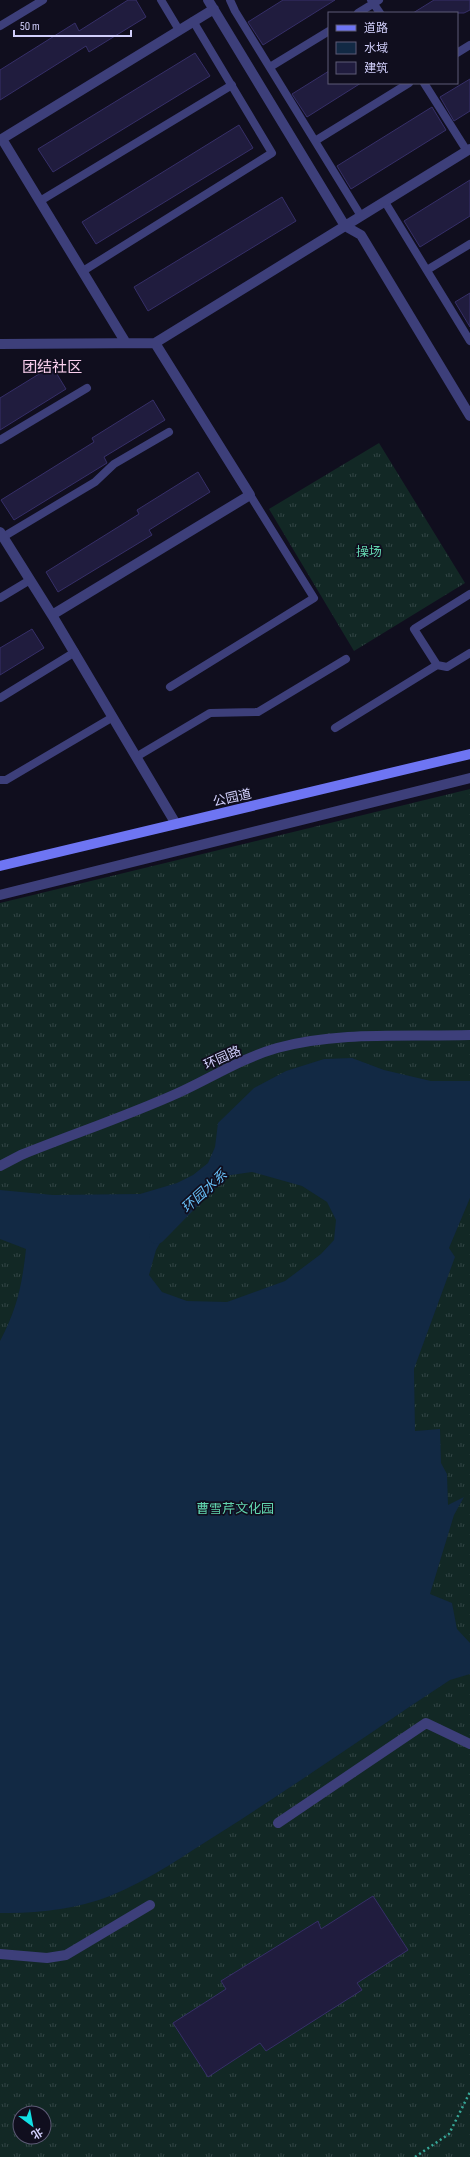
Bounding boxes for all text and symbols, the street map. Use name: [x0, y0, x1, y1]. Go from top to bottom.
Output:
scale bar: [14, 12, 131, 38]
legend: [328, 12, 458, 84]
text: 50 m: [20, 19, 40, 34]
text: 道路: [364, 21, 388, 36]
text: 水域: [364, 41, 388, 56]
text: 建筑: [364, 61, 388, 76]
district label: 团结社区: [22, 358, 82, 377]
park label: 操场: [356, 544, 382, 560]
street label: 公园道: [211, 786, 253, 810]
street label: 环园路: [201, 1043, 243, 1073]
water label: 环园水系: [178, 1166, 232, 1216]
park label: 曹雪芹文化园: [196, 1501, 274, 1517]
north arrow: [12, 2105, 52, 2145]
text: 北: [29, 2125, 45, 2141]

